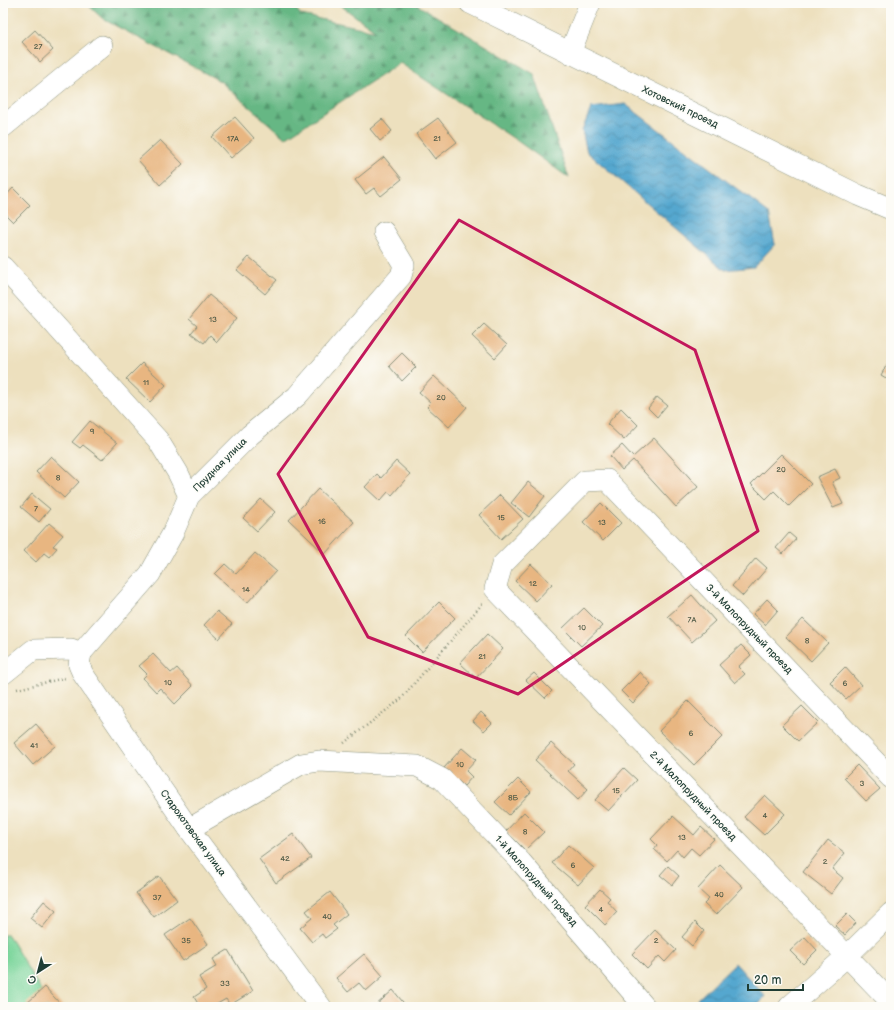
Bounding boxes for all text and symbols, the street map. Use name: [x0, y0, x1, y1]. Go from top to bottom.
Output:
house number: 27: [34, 42, 42, 51]
street label: Хотовский проезд: [640, 83, 720, 131]
house number: 17А: [227, 134, 239, 143]
house number: 21: [433, 134, 441, 143]
house number: 13: [209, 315, 217, 324]
house number: 11: [143, 378, 149, 387]
house number: 20: [436, 393, 446, 402]
house number: 9: [90, 427, 95, 436]
street label: Прудная улица: [191, 435, 250, 494]
house number: 20: [776, 465, 786, 474]
house number: 8: [56, 473, 61, 482]
house number: 7: [34, 504, 38, 513]
house number: 15: [497, 513, 505, 522]
house number: 16: [318, 517, 326, 526]
house number: 13: [598, 518, 606, 527]
house number: 12: [529, 579, 537, 588]
street label: 3-й Малопрудный проезд: [703, 582, 795, 676]
house number: 14: [242, 585, 250, 594]
house number: 7А: [688, 615, 697, 624]
house number: 10: [578, 623, 586, 632]
house number: 8: [805, 636, 810, 645]
house number: 21: [478, 652, 486, 661]
house number: 10: [164, 678, 172, 687]
house number: 6: [843, 679, 848, 688]
house number: 6: [689, 729, 694, 738]
house number: 41: [30, 741, 38, 750]
street label: 2-й Малопрудный проезд: [647, 749, 739, 843]
house number: 10: [456, 760, 464, 769]
house number: 3: [860, 779, 865, 788]
house number: 15: [612, 786, 620, 795]
street label: Старохотовская улица: [158, 787, 228, 879]
house number: 8Б: [508, 793, 519, 802]
house number: 4: [763, 811, 768, 820]
house number: 8: [523, 827, 528, 836]
street label: 1-й Малопрудный проезд: [492, 833, 580, 929]
house number: 13: [678, 833, 686, 842]
house number: 42: [280, 854, 290, 863]
house number: 2: [823, 857, 828, 866]
house number: 6: [571, 861, 576, 870]
house number: 40: [714, 890, 724, 899]
house number: 37: [153, 893, 161, 902]
house number: 4: [599, 905, 604, 914]
house number: 40: [322, 912, 332, 921]
house number: 35: [181, 936, 191, 945]
house number: 2: [654, 936, 659, 945]
north arrow: [18, 952, 58, 992]
scale bar: [748, 966, 803, 992]
text: С: [25, 972, 39, 987]
text: 20 m: [754, 973, 781, 988]
house number: 33: [220, 979, 230, 988]

